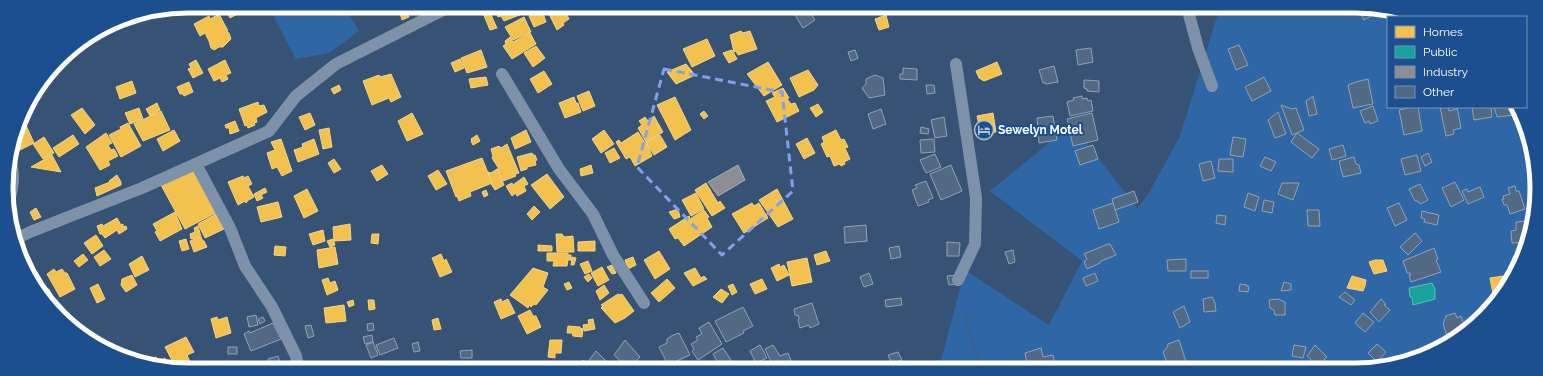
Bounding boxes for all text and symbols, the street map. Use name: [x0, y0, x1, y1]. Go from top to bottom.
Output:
legend: [1387, 16, 1527, 108]
text: Homes: [1423, 25, 1463, 39]
text: Public: [1423, 45, 1458, 59]
text: Industry: [1423, 65, 1469, 79]
text: Other: [1423, 85, 1455, 99]
hotel icon: Sewelyn Motel: [973, 119, 995, 141]
place label: Sewelyn Motel: [998, 123, 1083, 137]

